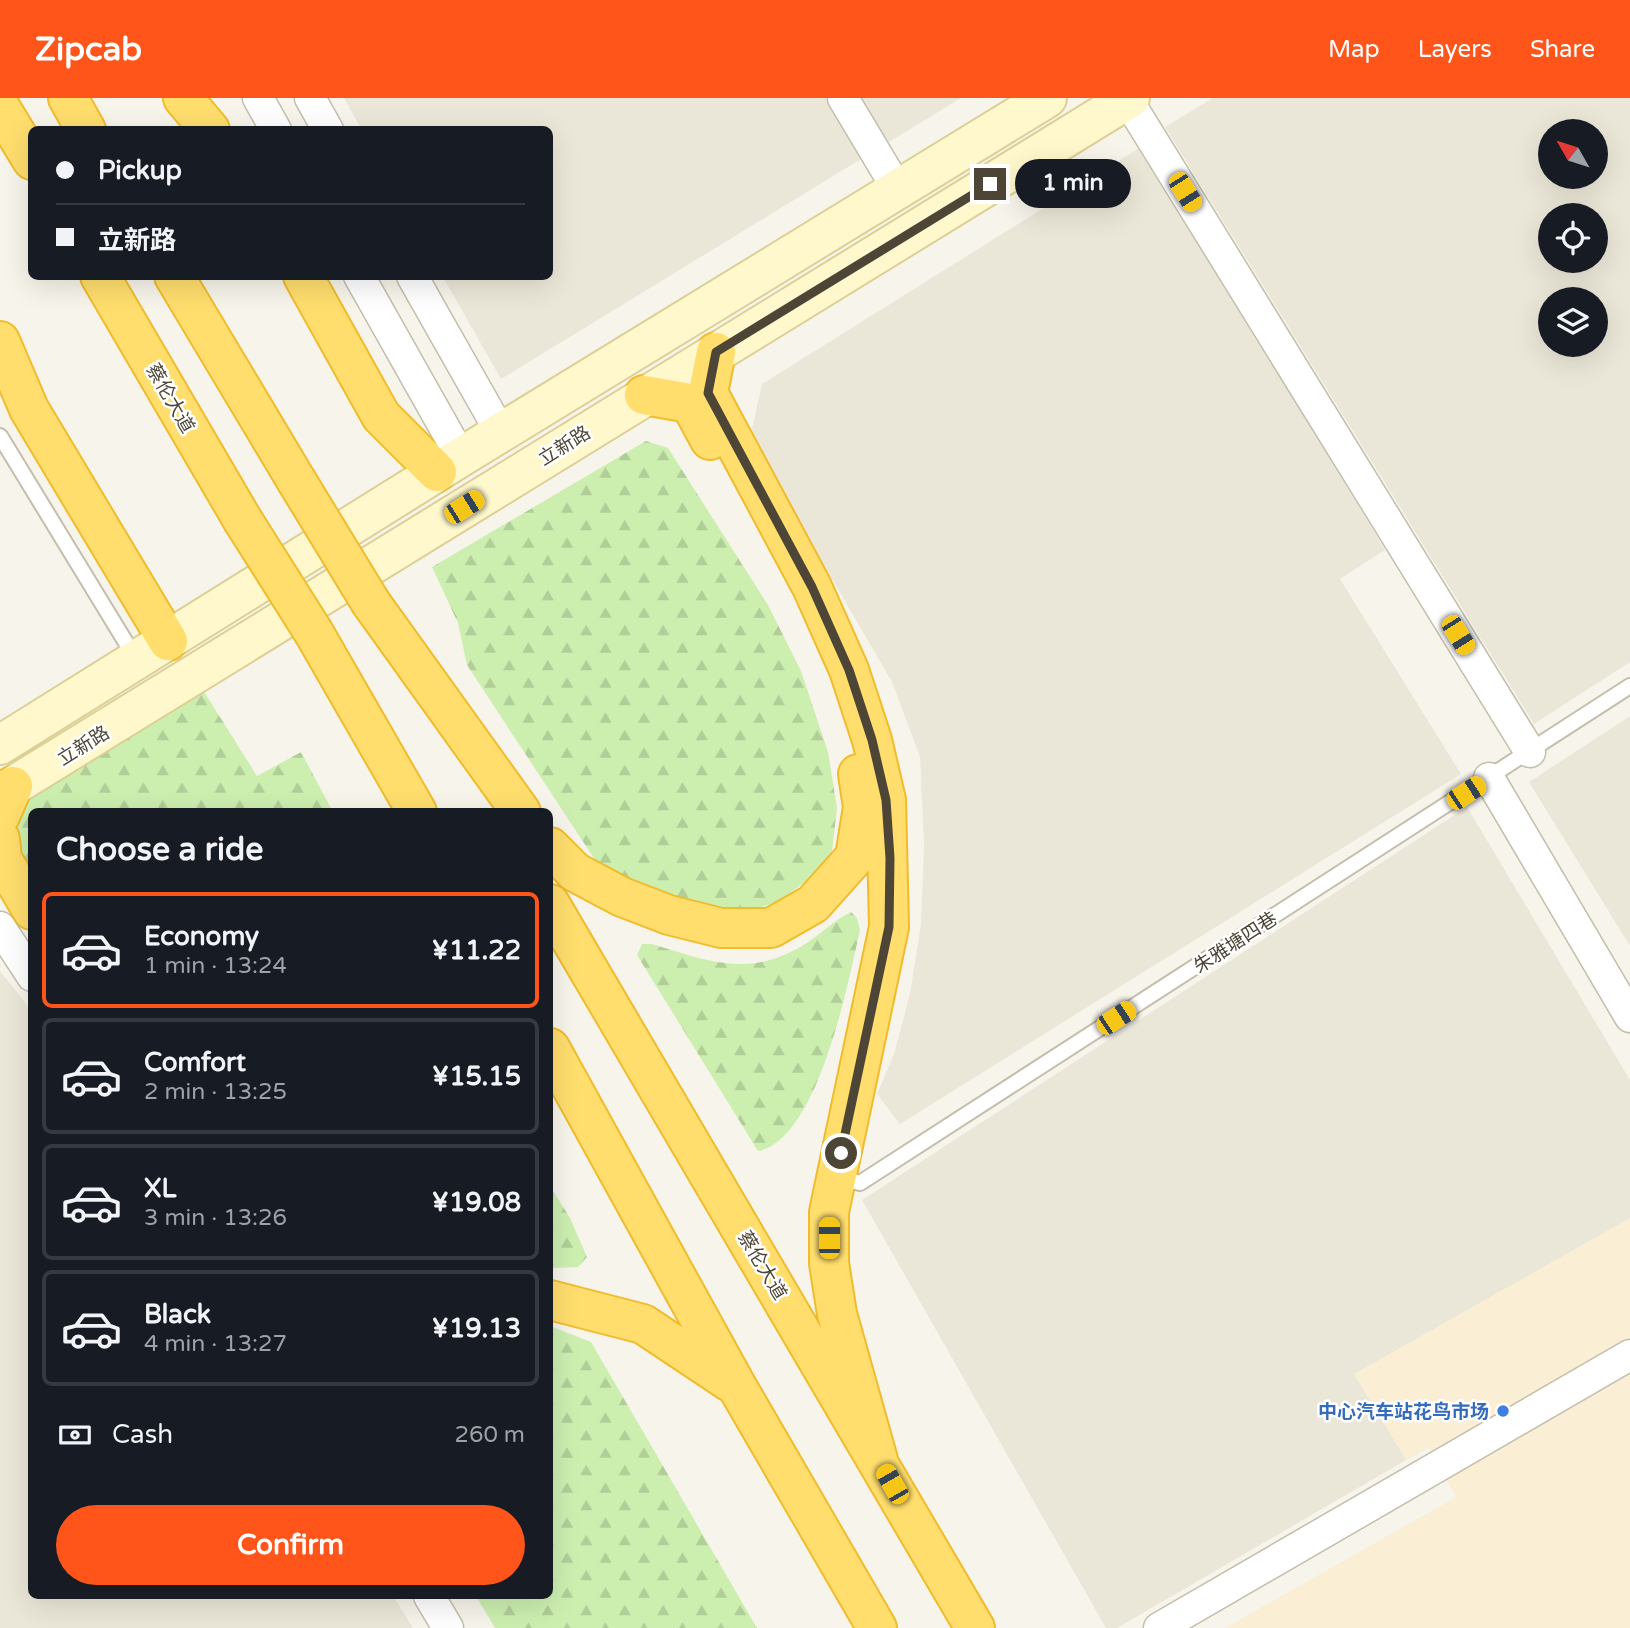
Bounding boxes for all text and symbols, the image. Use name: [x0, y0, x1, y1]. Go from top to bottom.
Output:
text: Zipcab: [35, 30, 142, 69]
text: Map: [1328, 35, 1380, 64]
text: Layers: [1418, 35, 1492, 64]
text: Share: [1530, 35, 1595, 64]
north arrow: [1538, 119, 1608, 189]
map controls: [1538, 119, 1608, 357]
text: Pickup: [98, 155, 182, 186]
callout: 1 min: [1014, 160, 1130, 208]
route end: [974, 168, 1006, 200]
text: 1 min: [1042, 169, 1104, 197]
car: [1165, 169, 1206, 215]
button: locate: [1538, 203, 1608, 273]
text: 立新路: [98, 225, 176, 256]
button: layers: [1538, 287, 1608, 357]
street label: 蔡伦大道: [142, 360, 199, 437]
street label: 立新路: [535, 421, 595, 470]
car: [441, 487, 488, 527]
car: [1438, 612, 1479, 658]
street label: 立新路: [54, 721, 114, 770]
car: [1443, 773, 1490, 813]
text: Choose a ride: [56, 831, 263, 869]
street label: 朱雅塘四巷: [1190, 908, 1281, 978]
icon: car: [60, 919, 123, 982]
text: Economy: [144, 921, 259, 952]
text: ¥11.22: [432, 935, 521, 966]
text: 1 min · 13:24: [144, 952, 287, 980]
car: [1093, 998, 1140, 1038]
icon: car: [60, 1045, 123, 1108]
text: Comfort: [144, 1047, 246, 1078]
text: ¥15.15: [432, 1061, 521, 1092]
text: 2 min · 13:25: [144, 1078, 287, 1106]
route start: [825, 1137, 857, 1169]
icon: car: [60, 1171, 123, 1234]
text: XL: [144, 1173, 176, 1204]
text: ¥19.08: [432, 1187, 521, 1218]
text: 3 min · 13:26: [144, 1204, 287, 1232]
car: [819, 1217, 840, 1259]
street label: 蔡伦大道: [733, 1227, 791, 1304]
icon: car: [60, 1297, 123, 1360]
text: Black: [144, 1299, 211, 1330]
text: ¥19.13: [432, 1313, 521, 1344]
text: 4 min · 13:27: [144, 1330, 287, 1358]
place label: 中心汽车站花鸟市场: [1318, 1401, 1489, 1423]
marker: 中心汽车站花鸟市场: [1495, 1403, 1511, 1419]
icon: cash: [56, 1416, 94, 1454]
text: Cash: [112, 1419, 173, 1450]
text: 260 m: [455, 1421, 525, 1449]
car: [873, 1461, 912, 1507]
button: Confirm: [56, 1505, 525, 1585]

